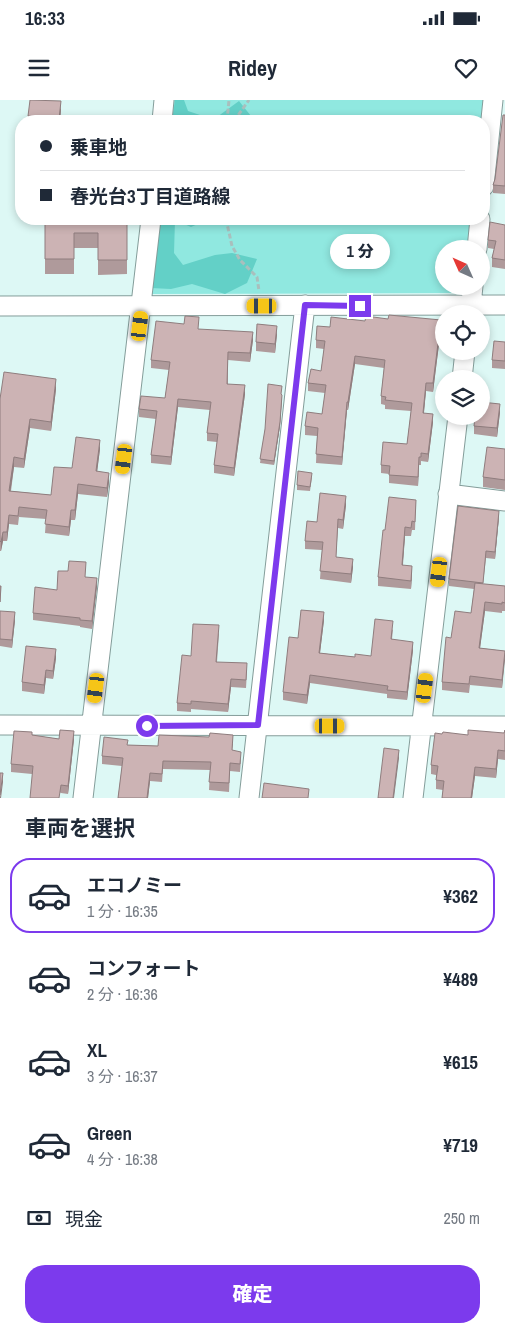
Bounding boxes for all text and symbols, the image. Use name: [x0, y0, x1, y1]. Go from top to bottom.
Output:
text: 16:33: [25, 5, 65, 31]
text: Ridey: [228, 53, 277, 83]
icon: menu: [25, 54, 53, 82]
icon: heart: [452, 54, 480, 82]
text: 乗車地: [70, 134, 127, 160]
text: 春光台3丁目道路線: [70, 183, 231, 209]
callout: 1 分: [330, 234, 390, 268]
text: 1 分: [347, 240, 373, 262]
north arrow: [435, 240, 490, 295]
map controls: [435, 240, 490, 425]
route end: [349, 295, 371, 317]
car: [247, 299, 277, 314]
button: locate: [435, 305, 490, 360]
car: [130, 310, 149, 342]
button: layers: [435, 370, 490, 425]
car: [114, 443, 133, 475]
car: [429, 556, 448, 588]
car: [86, 672, 105, 704]
car: [415, 672, 434, 704]
route start: [136, 715, 158, 737]
car: [315, 719, 345, 734]
text: 車両を選択: [25, 813, 135, 843]
text: エコノミー: [87, 872, 182, 898]
icon: car: [27, 873, 72, 918]
text: ¥362: [443, 883, 478, 909]
text: 1 分 · 16:35: [87, 900, 158, 922]
text: コンフォート: [87, 955, 200, 981]
icon: car: [27, 956, 72, 1001]
text: ¥489: [443, 966, 478, 992]
text: 2 分 · 16:36: [87, 983, 158, 1005]
text: XL: [87, 1037, 107, 1063]
icon: car: [27, 1039, 72, 1084]
text: ¥615: [443, 1049, 478, 1075]
text: 3 分 · 16:37: [87, 1065, 158, 1087]
text: Green: [87, 1120, 132, 1146]
icon: car: [27, 1122, 72, 1167]
text: ¥719: [443, 1132, 478, 1158]
text: 4 分 · 16:38: [87, 1148, 158, 1170]
icon: cash: [25, 1204, 53, 1232]
text: 現金: [65, 1206, 103, 1232]
text: 250 m: [444, 1207, 480, 1229]
button: 確定: [25, 1265, 480, 1323]

